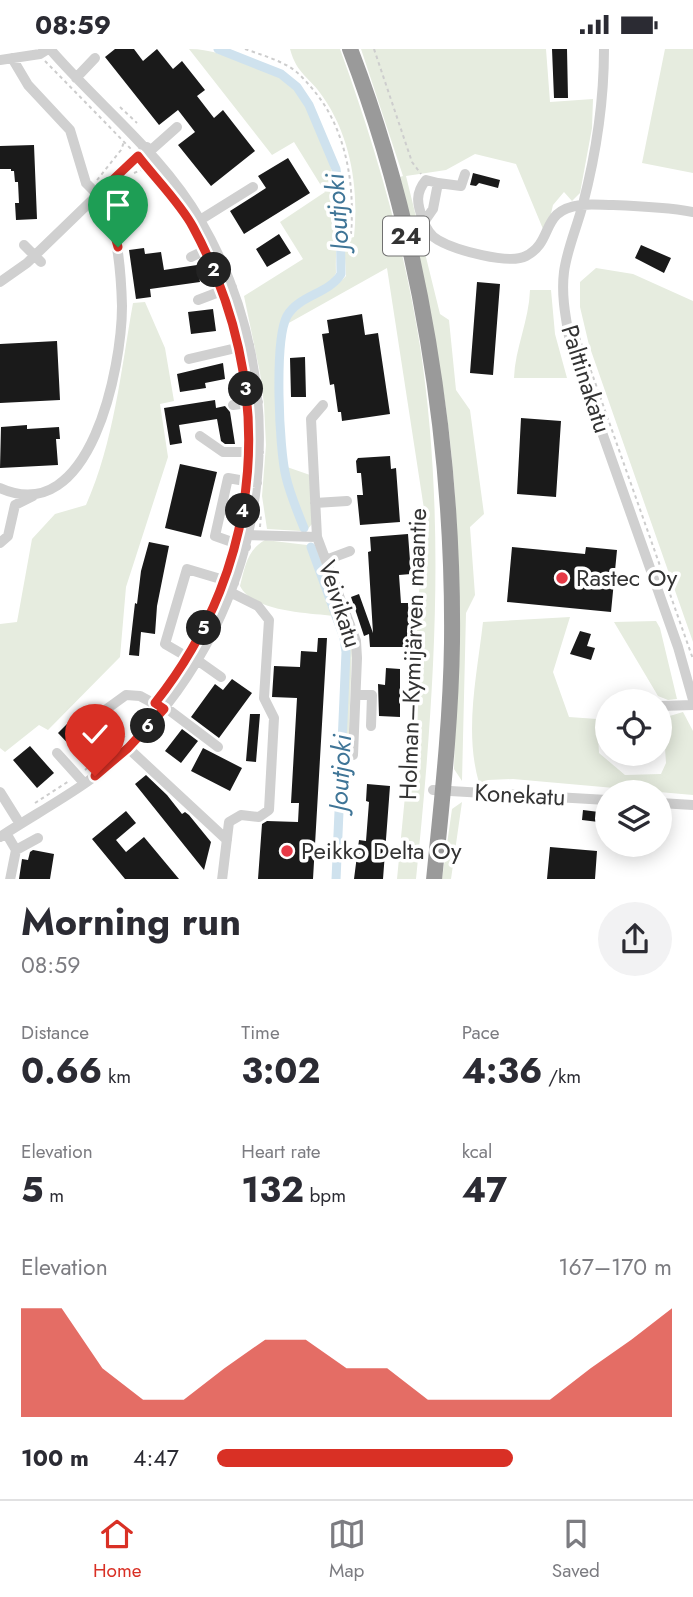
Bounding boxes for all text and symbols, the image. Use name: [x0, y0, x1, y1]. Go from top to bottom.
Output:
text: 08:59: [35, 6, 111, 44]
water label: Joutjoki: [315, 172, 359, 257]
pin: [88, 175, 148, 247]
icon: arrive: [99, 186, 137, 224]
road number: 24: [383, 217, 429, 255]
pin: 2: [196, 253, 232, 287]
text: 2: [207, 256, 220, 283]
street label: Palttinakatu: [553, 320, 620, 437]
pin: 3: [229, 371, 264, 407]
text: 3: [240, 375, 251, 402]
pin: 4: [226, 493, 260, 529]
text: 4: [236, 497, 249, 524]
street label: Holman–Kymijärven maantie: [390, 507, 435, 801]
street label: Veivikatu: [310, 556, 371, 652]
place label: Rastec Oy: [576, 560, 678, 595]
marker: Rastec Oy: [554, 570, 570, 586]
pin: 5: [186, 611, 222, 645]
text: 5: [197, 614, 210, 641]
map controls: [595, 689, 672, 857]
button: locate: [595, 689, 672, 766]
pin: [65, 704, 125, 776]
pin: 6: [130, 709, 166, 743]
text: 6: [141, 712, 154, 739]
icon: check: [76, 715, 114, 753]
water label: Joutjoki: [319, 733, 361, 817]
street label: Konekatu: [473, 775, 567, 814]
button: layers: [595, 780, 672, 857]
place label: Peikko Delta Oy: [301, 833, 462, 868]
marker: Peikko Delta Oy: [279, 843, 295, 859]
text: Morning run: [21, 894, 241, 949]
button: share: [598, 902, 672, 976]
text: 08:59: [21, 948, 80, 982]
text: Distance: [21, 1019, 89, 1046]
text: Time: [241, 1019, 280, 1046]
text: Pace: [462, 1019, 500, 1046]
text: 0.66: [21, 1046, 102, 1096]
text: 3:02: [241, 1046, 320, 1096]
text: 4:36: [462, 1046, 543, 1096]
text: km: [102, 1063, 131, 1090]
text: /km: [543, 1063, 581, 1090]
text: Elevation: [21, 1138, 93, 1165]
text: Heart rate: [241, 1138, 321, 1165]
text: kcal: [462, 1138, 492, 1165]
text: 5: [21, 1165, 44, 1215]
text: 132: [241, 1165, 304, 1215]
text: 47: [462, 1165, 507, 1215]
text: m: [44, 1182, 64, 1209]
text: bpm: [304, 1182, 346, 1209]
text: Elevation: [21, 1250, 108, 1284]
text: 167–170 m: [558, 1250, 672, 1284]
text: 100 m: [21, 1441, 89, 1475]
text: 4:47: [133, 1441, 179, 1475]
tab: Home: [93, 1515, 142, 1584]
tab: Map: [328, 1515, 366, 1584]
tab: Saved: [552, 1515, 600, 1584]

